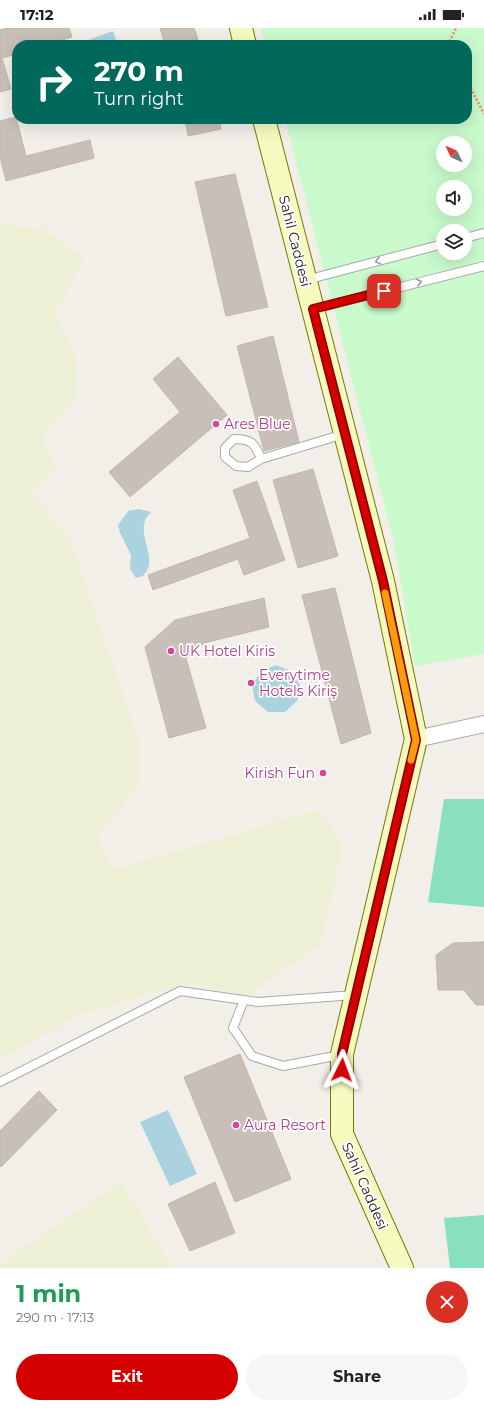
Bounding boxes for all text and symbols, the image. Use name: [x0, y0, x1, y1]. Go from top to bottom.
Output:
text: 17:12: [20, 5, 54, 24]
text: 270 m: [94, 54, 184, 88]
icon: right: [28, 56, 80, 108]
text: Turn right: [94, 88, 184, 110]
north arrow: [436, 136, 472, 172]
map controls: [436, 136, 472, 260]
button: sound: [436, 180, 472, 216]
street label: Sahil Caddesi: [275, 193, 315, 289]
button: layers: [436, 224, 472, 260]
one-way arrow: [375, 256, 382, 265]
pin: [367, 274, 401, 308]
one-way arrow: [415, 279, 422, 287]
icon: arrive: [373, 280, 395, 302]
place label: Ares Blue: [224, 415, 291, 433]
marker: Ares Blue: [211, 419, 221, 429]
place label: UK Hotel Kiris: [179, 642, 275, 660]
marker: UK Hotel Kiris: [166, 646, 176, 656]
place label: Everytime Hotels Kiriş: [259, 666, 337, 700]
marker: Everytime Hotels Kiriş: [246, 678, 256, 688]
place label: Kirish Fun: [245, 764, 315, 782]
marker: Kirish Fun: [318, 768, 328, 778]
position arrow: [321, 1049, 363, 1091]
place label: Aura Resort: [244, 1116, 326, 1134]
marker: Aura Resort: [231, 1120, 241, 1130]
street label: Sahil Caddesi: [338, 1140, 392, 1232]
text: 1 min: [16, 1279, 81, 1308]
button: close: [426, 1281, 468, 1323]
text: 290 m · 17:13: [16, 1309, 94, 1325]
button: Exit: [16, 1354, 238, 1400]
button: Share: [246, 1354, 468, 1400]

